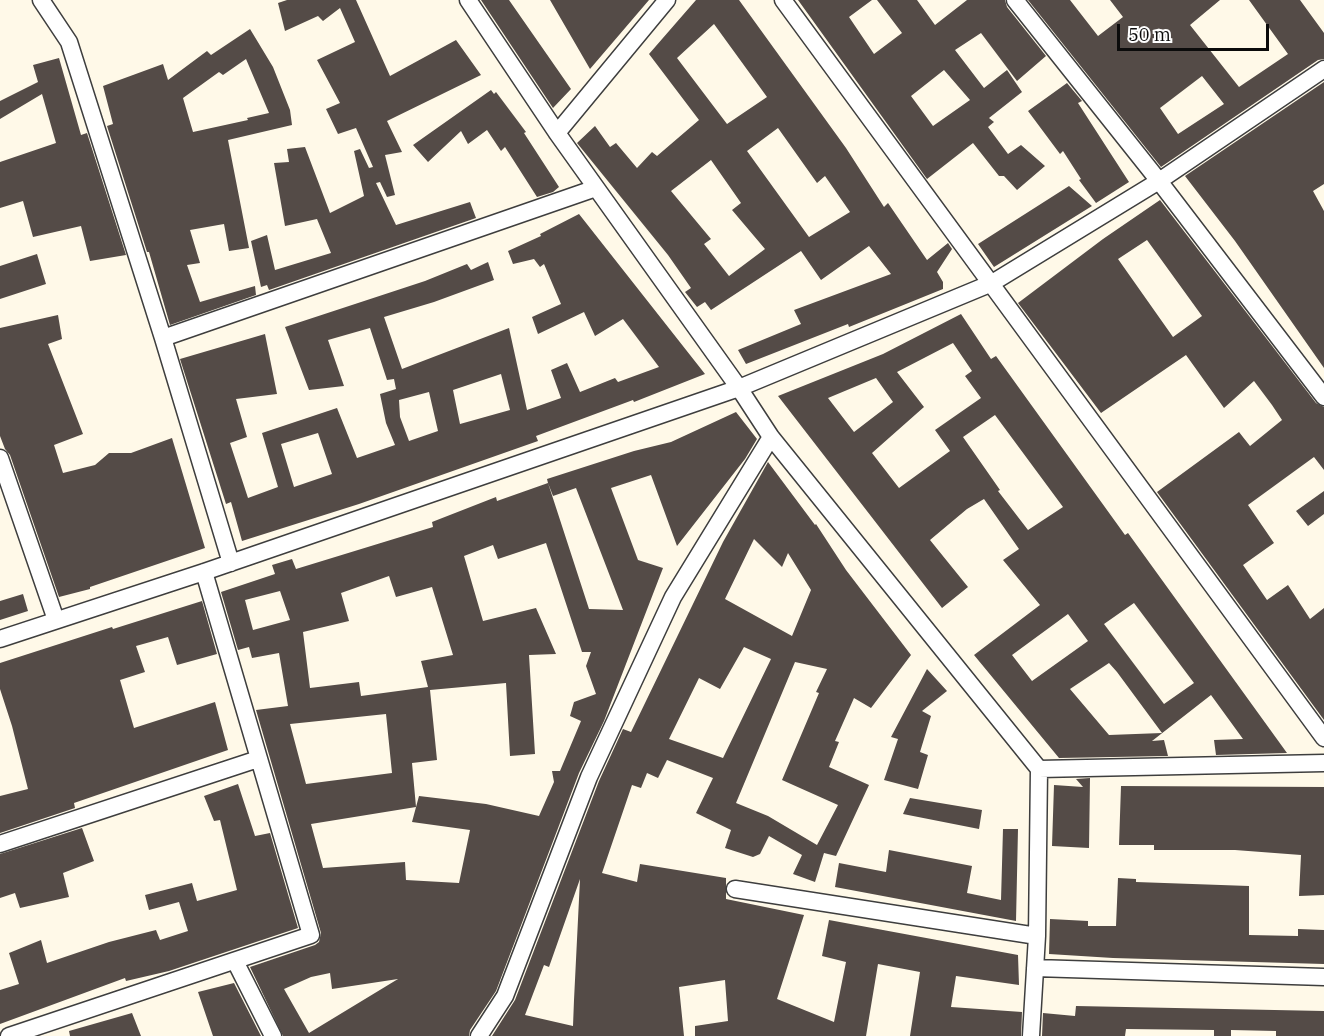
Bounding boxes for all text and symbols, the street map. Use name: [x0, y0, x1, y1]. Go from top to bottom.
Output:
scale bar: [1120, 12, 1272, 50]
text: 50 m: [1128, 23, 1171, 46]

